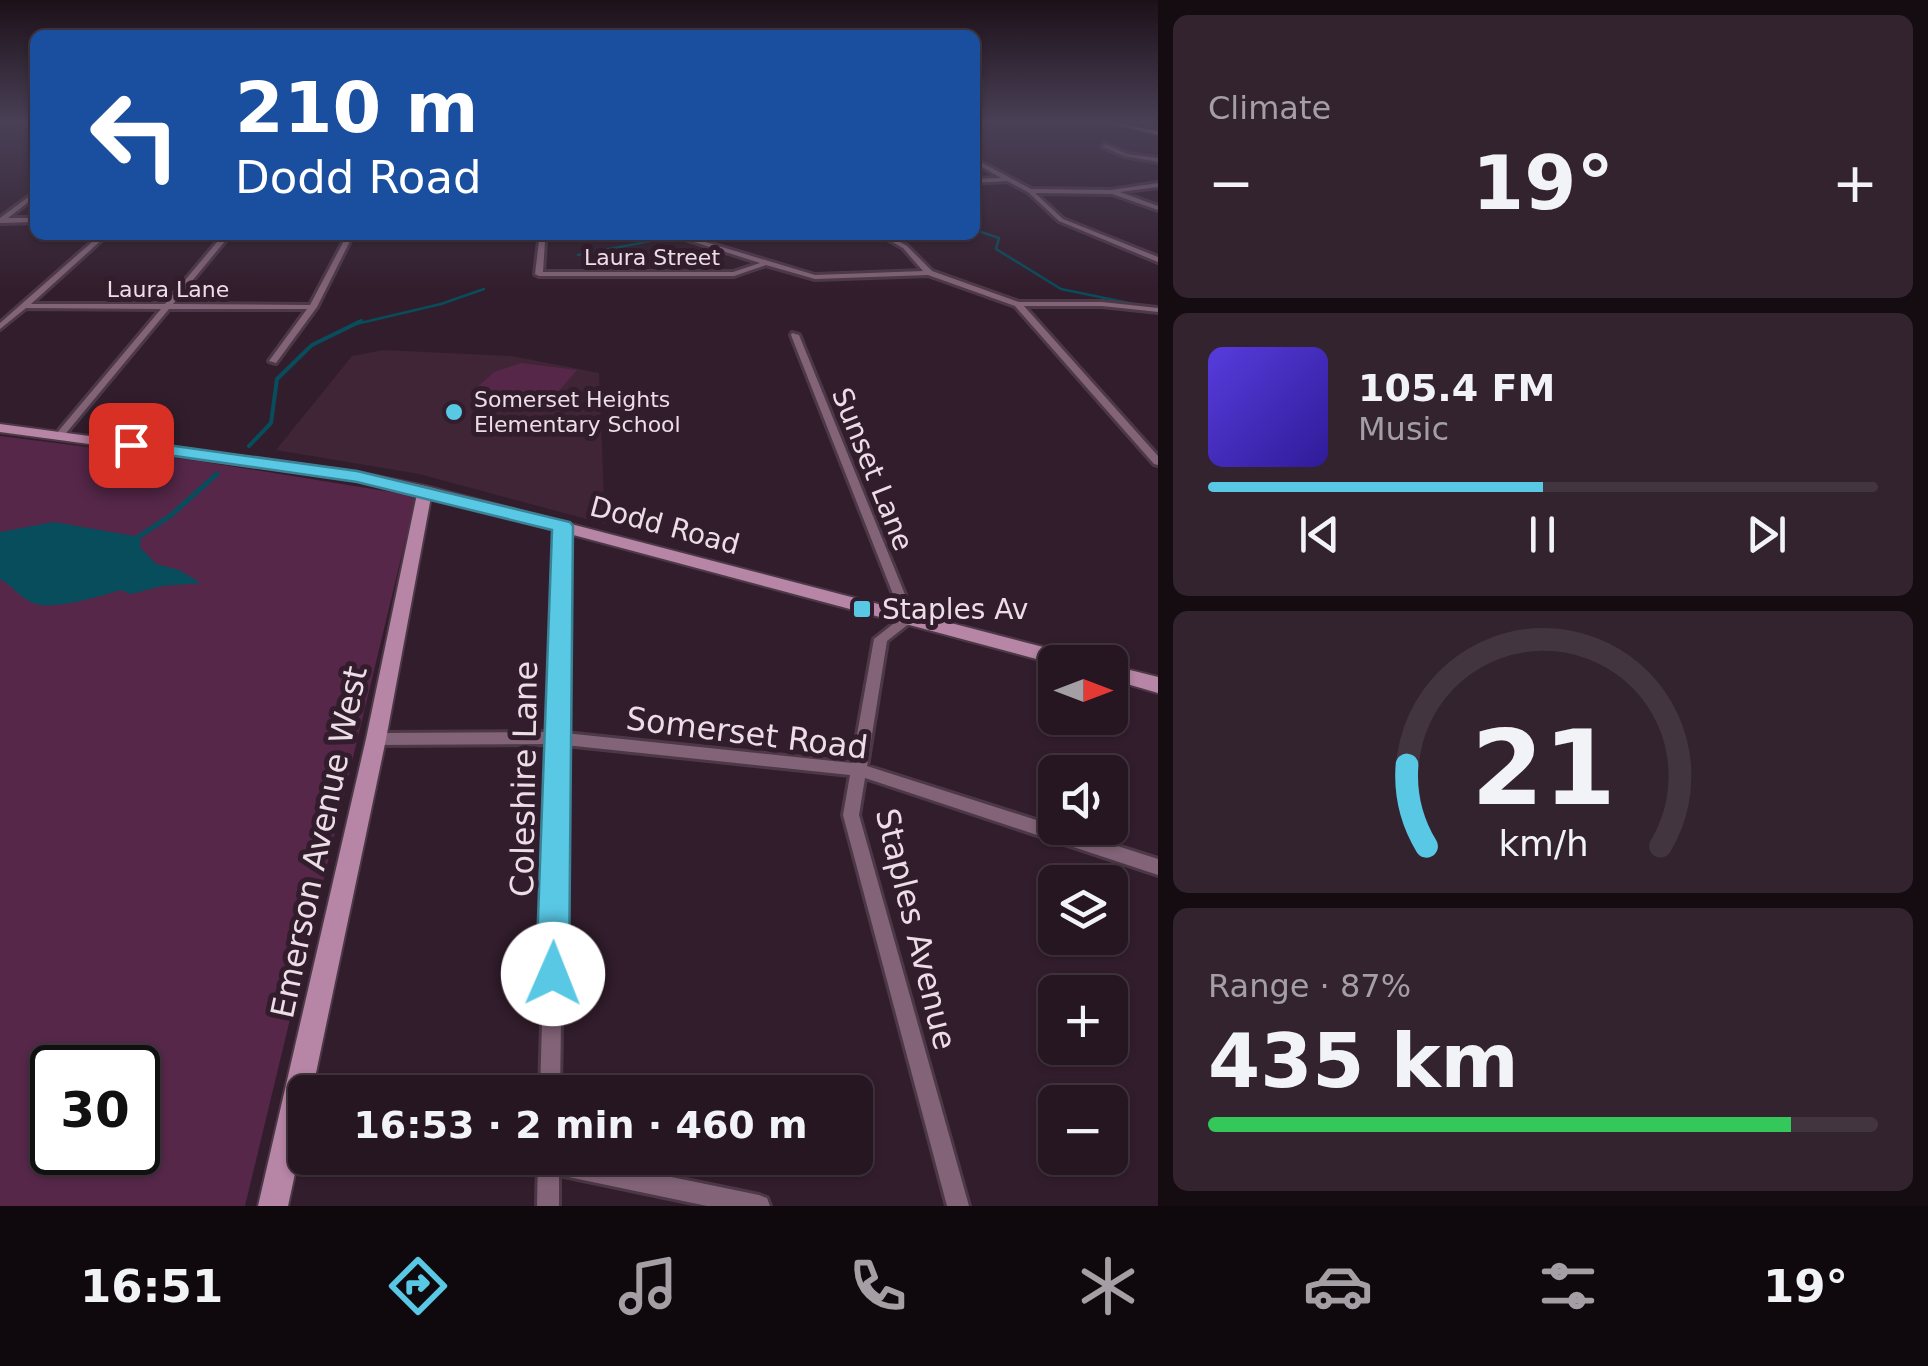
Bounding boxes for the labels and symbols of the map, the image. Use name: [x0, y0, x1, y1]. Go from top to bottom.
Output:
street label: Laura Street: [584, 245, 720, 270]
street label: Laura Lane: [107, 277, 229, 302]
street label: Sunset Lane: [825, 383, 920, 555]
place label: Somerset Heights Elementary School: [474, 387, 681, 437]
marker: Somerset Heights Elementary School: [443, 401, 465, 423]
pin: [89, 403, 174, 488]
street label: Dodd Road: [587, 490, 743, 561]
place label: Staples Av: [882, 593, 1028, 626]
marker: Staples Av: [851, 598, 873, 620]
north arrow: [1038, 645, 1128, 735]
street label: Coleshire Lane: [503, 661, 545, 897]
street label: Emerson Avenue West: [263, 663, 375, 1021]
street label: Somerset Road: [624, 699, 870, 767]
street label: Staples Avenue: [868, 805, 964, 1053]
position arrow: [501, 922, 605, 1026]
speed limit sign: 30: [30, 1045, 160, 1175]

